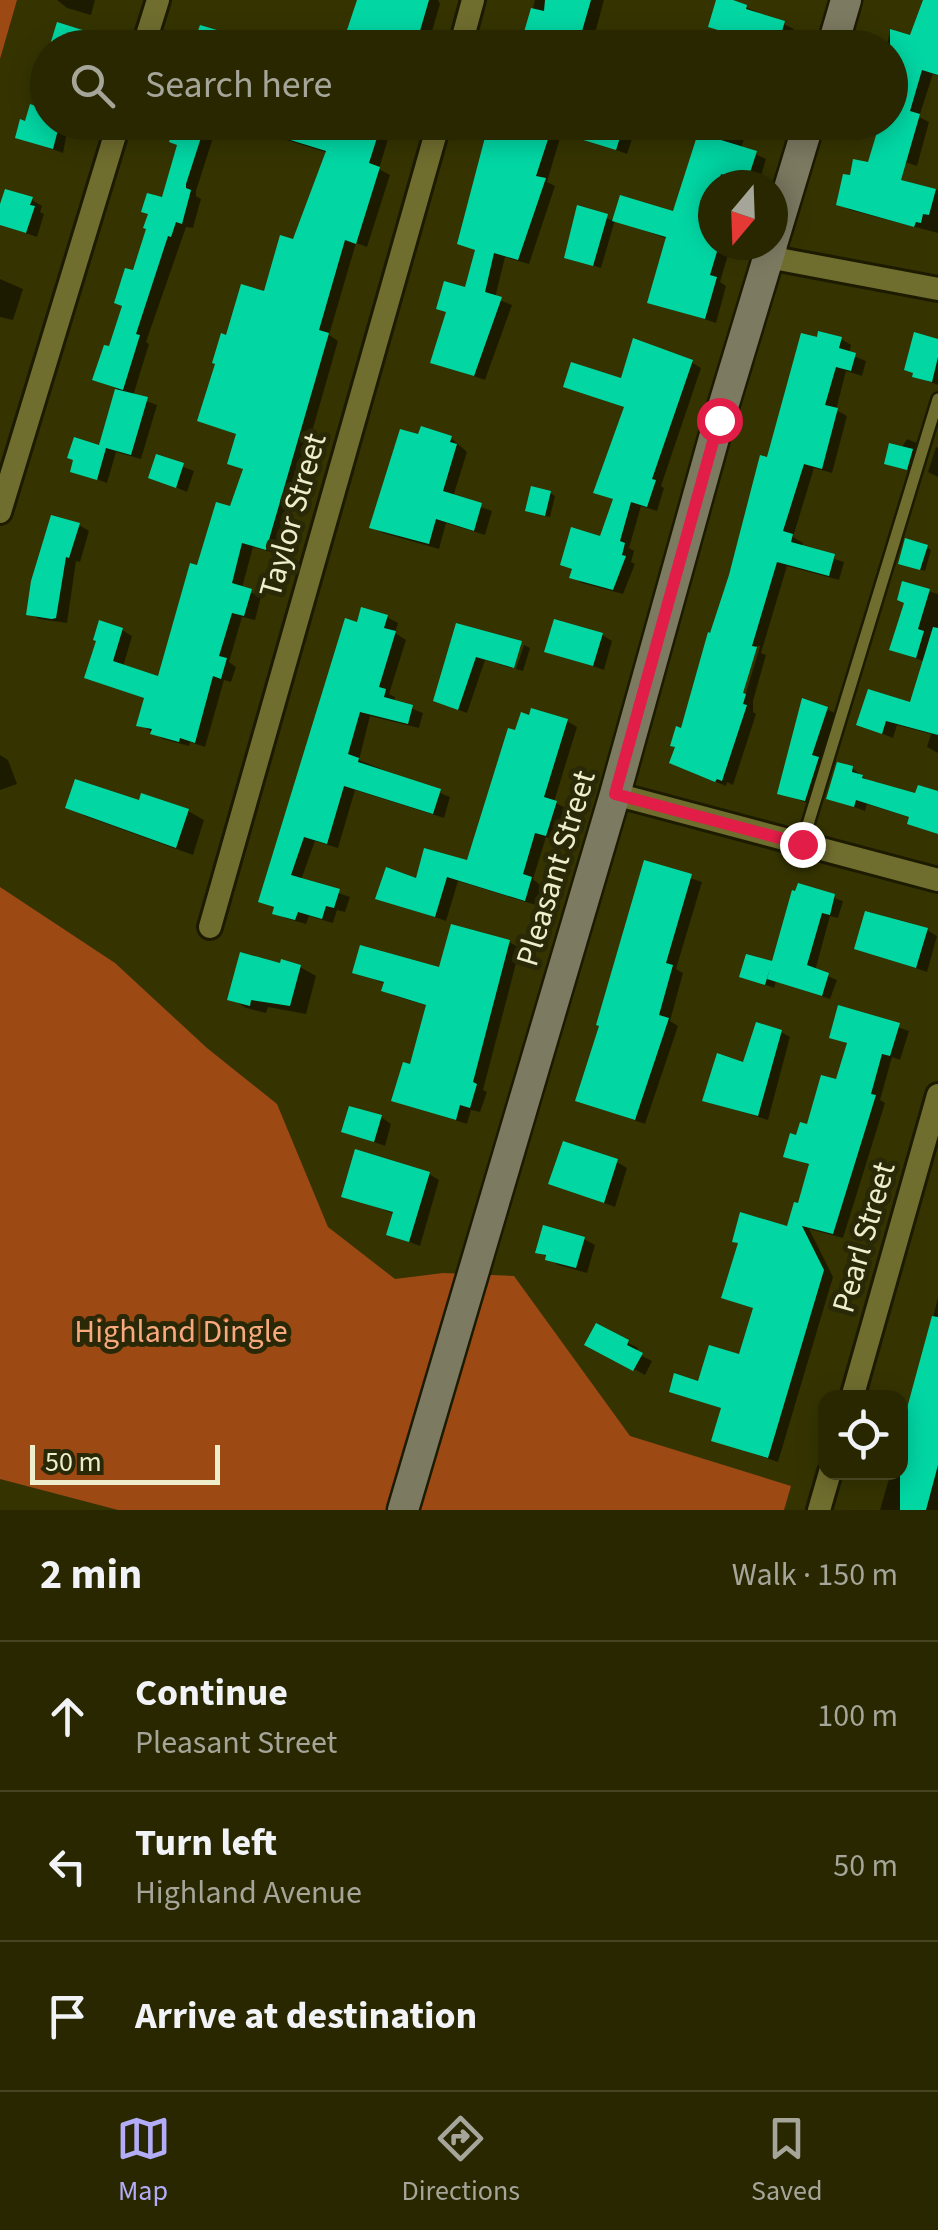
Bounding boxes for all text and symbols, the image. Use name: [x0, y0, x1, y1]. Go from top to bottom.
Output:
search box: [30, 30, 908, 140]
icon: search: [65, 58, 120, 113]
text: Search here: [145, 58, 332, 112]
north arrow: [698, 170, 788, 260]
route start: [697, 398, 743, 444]
street label: Taylor Street: [248, 427, 338, 603]
street label: Pleasant Street: [504, 765, 608, 972]
route end: [780, 822, 826, 868]
street label: Pearl Street: [821, 1156, 907, 1318]
park label: Highland Dingle: [74, 1309, 288, 1355]
map controls: [818, 1390, 908, 1480]
button: locate: [818, 1390, 908, 1480]
scale bar: [30, 1440, 220, 1484]
text: 50 m: [45, 1442, 102, 1482]
text: 2 min: [40, 1545, 142, 1605]
text: Walk · 150 m: [732, 1552, 898, 1598]
text: Continue: [135, 1666, 288, 1720]
icon: ahead: [40, 1689, 95, 1744]
text: 100 m: [817, 1693, 898, 1739]
text: Pleasant Street: [135, 1720, 337, 1766]
text: Turn left: [135, 1816, 277, 1870]
icon: left: [40, 1839, 95, 1894]
text: 50 m: [833, 1843, 898, 1889]
text: Highland Avenue: [135, 1870, 362, 1916]
icon: arrive: [40, 1989, 95, 2044]
text: Arrive at destination: [135, 1989, 477, 2043]
tab: Map: [116, 2111, 171, 2211]
tab: Directions: [402, 2111, 520, 2211]
tab: Saved: [751, 2111, 822, 2211]

